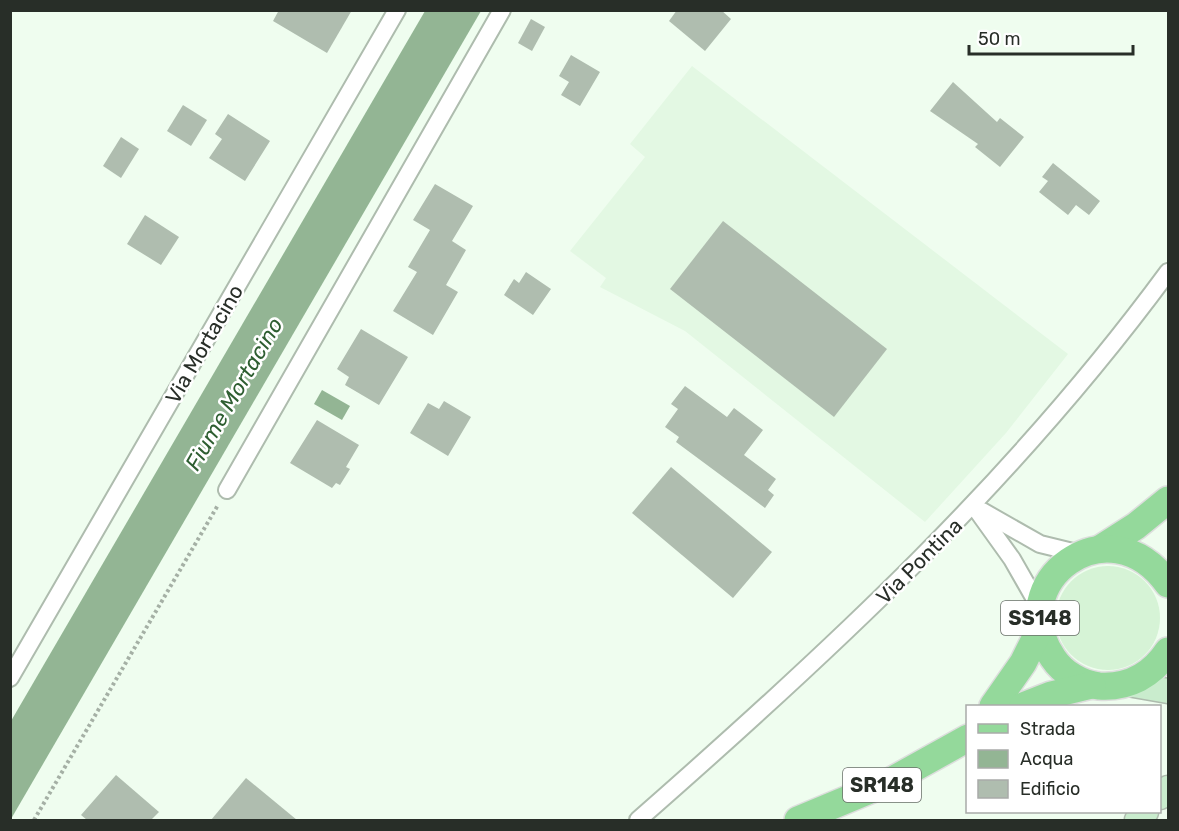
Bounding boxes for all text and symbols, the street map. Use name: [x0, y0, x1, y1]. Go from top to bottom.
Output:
scale bar: [969, 18, 1132, 56]
text: 50 m: [978, 28, 1021, 50]
street label: Via Mortacino: [160, 280, 248, 408]
water label: Fiume Mortacino: [179, 313, 289, 475]
street label: Via Pontina: [871, 513, 967, 609]
road number: SS148: [1001, 601, 1079, 635]
legend: [966, 705, 1161, 813]
text: Strada: [1020, 718, 1076, 740]
text: Acqua: [1020, 748, 1073, 770]
road number: SR148: [843, 768, 921, 802]
text: Edificio: [1020, 778, 1080, 800]

